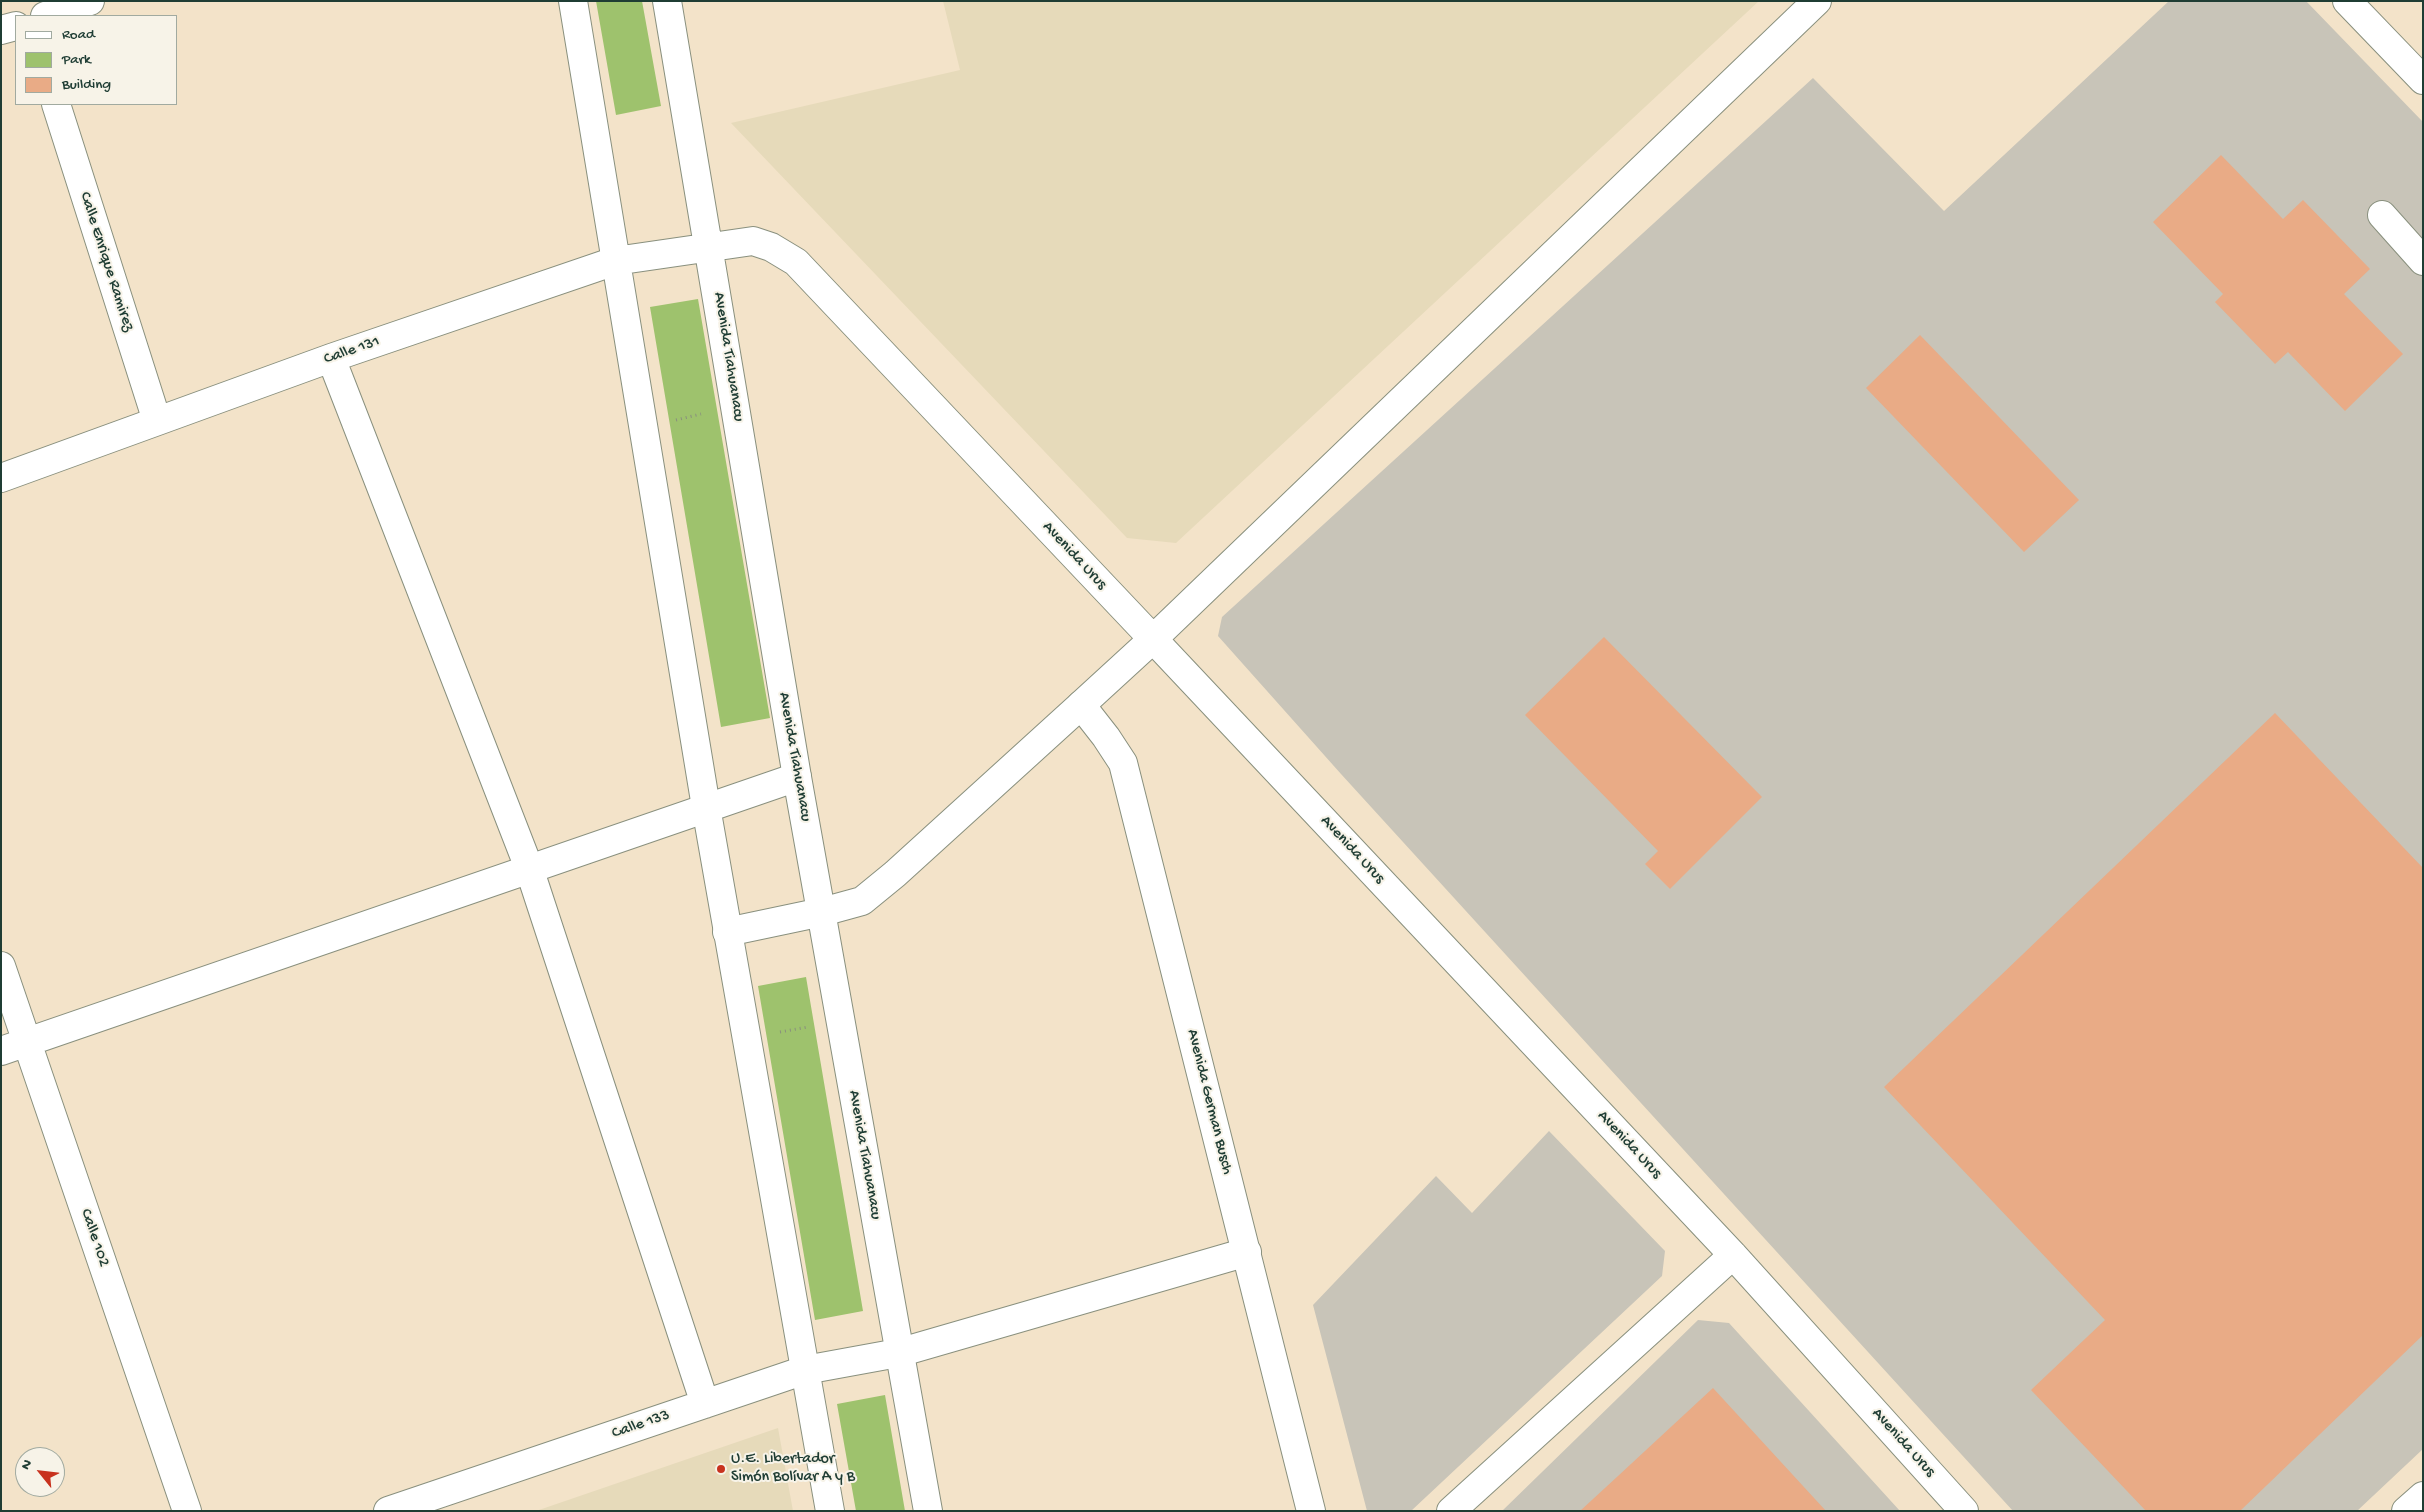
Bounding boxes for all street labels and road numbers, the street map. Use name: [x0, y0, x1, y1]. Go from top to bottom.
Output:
street label: Calle Enrique Ramirez: [74, 190, 138, 334]
street label: Avenida Tiahuanacu: [708, 291, 748, 423]
street label: Calle 131: [322, 333, 382, 369]
street label: Avenida Urus: [1038, 518, 1110, 594]
street label: Avenida Tiahuanacu: [773, 691, 815, 823]
street label: Avenida Urus: [1316, 812, 1388, 888]
street label: Avenida German Busch: [1182, 1027, 1236, 1177]
street label: Avenida Tiahuanacu: [843, 1089, 885, 1221]
street label: Avenida Urus: [1593, 1107, 1665, 1183]
street label: Calle 102: [75, 1206, 113, 1270]
street label: Avenida Urus: [1867, 1405, 1939, 1481]
street label: Calle 133: [610, 1406, 672, 1444]

